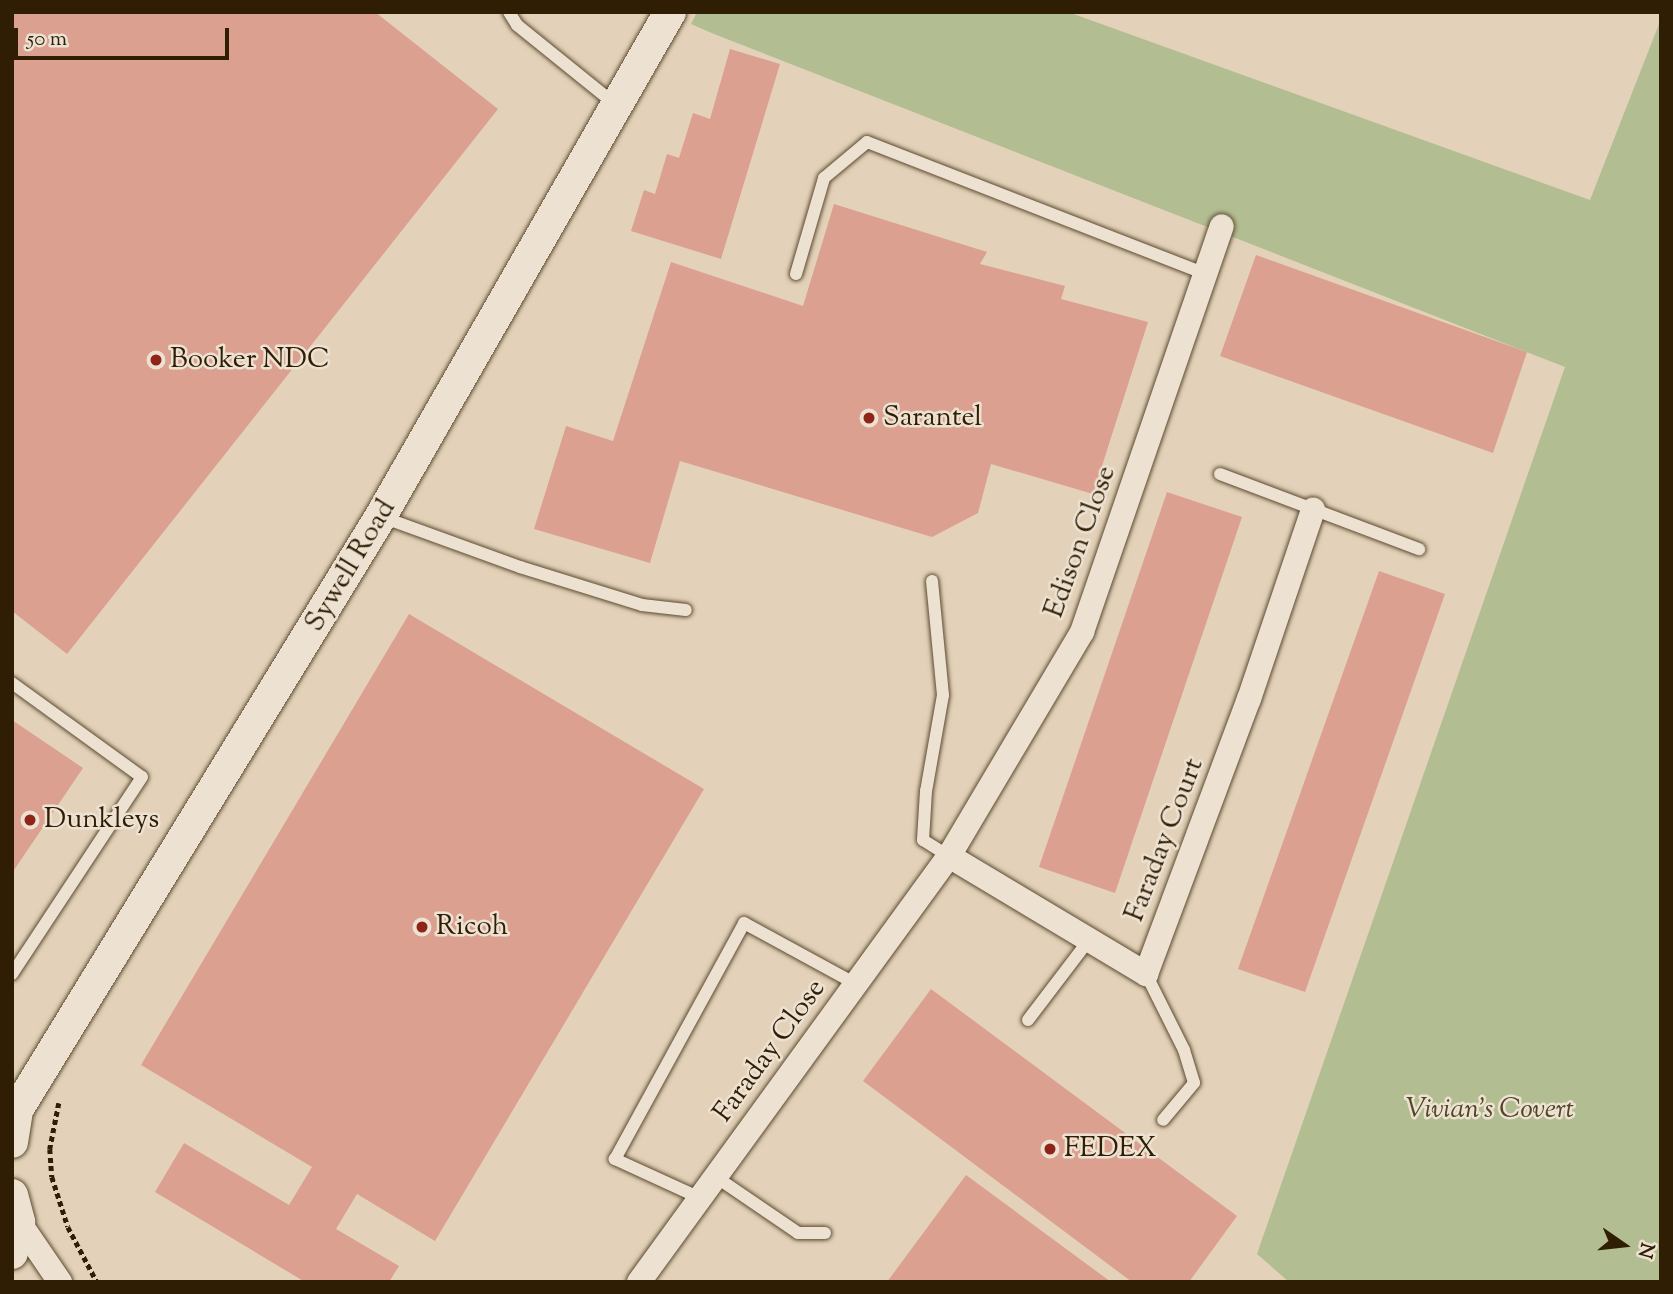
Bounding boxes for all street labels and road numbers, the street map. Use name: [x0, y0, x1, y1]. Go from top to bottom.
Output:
street label: Edison Close: [1038, 462, 1124, 622]
street label: Sywell Road: [298, 494, 404, 638]
street label: Faraday Court: [1118, 754, 1212, 926]
street label: Faraday Close: [707, 973, 833, 1129]

